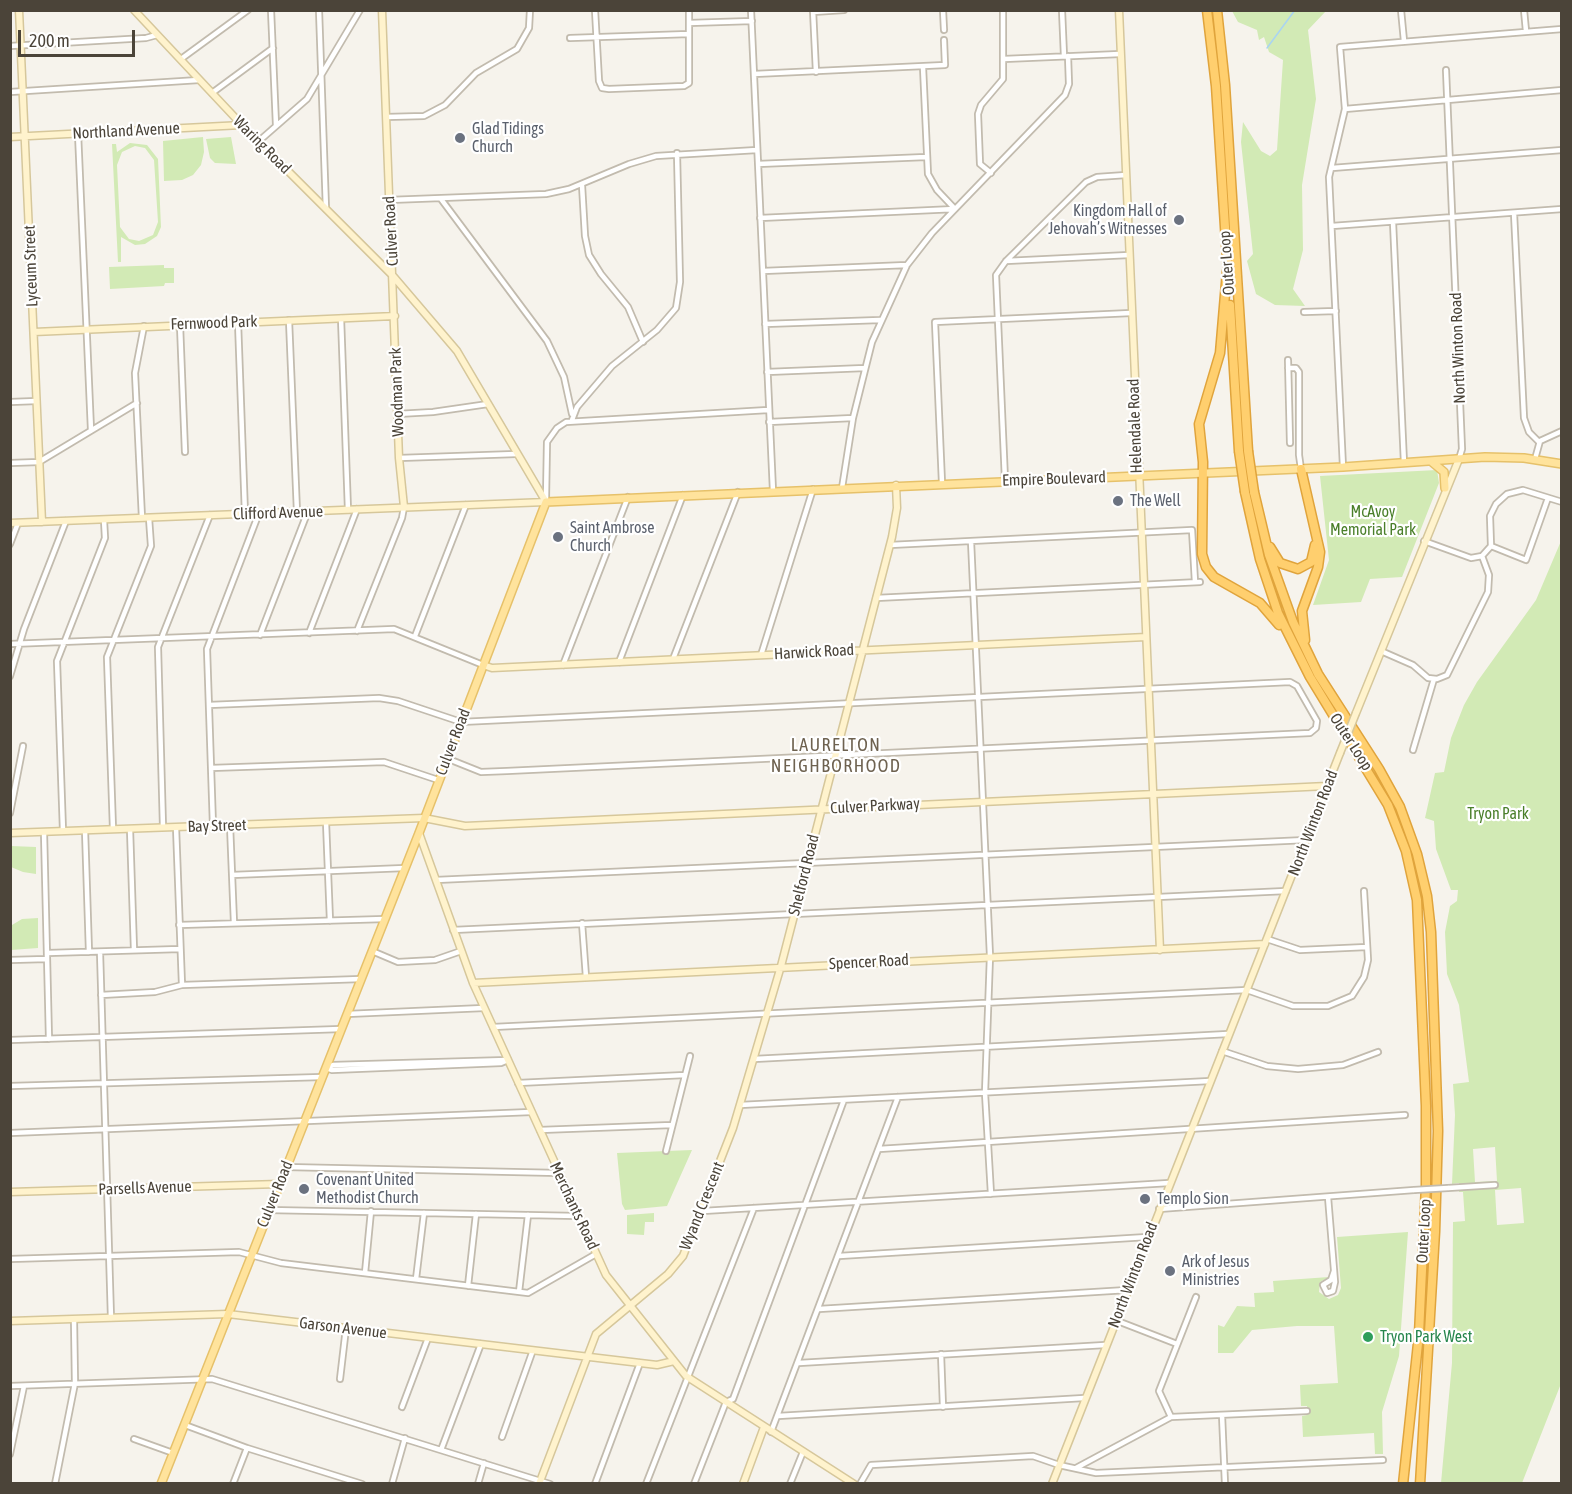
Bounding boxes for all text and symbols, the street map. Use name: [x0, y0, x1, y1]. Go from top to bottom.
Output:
scale bar: [21, 18, 138, 56]
text: 200 m: [29, 30, 70, 51]
street label: Waring Road: [229, 112, 295, 178]
street label: Northland Avenue: [72, 119, 180, 143]
place label: Glad Tidings Church: [472, 119, 544, 157]
marker: Glad Tidings Church: [453, 131, 467, 145]
street label: Culver Road: [380, 195, 402, 267]
place label: Kingdom Hall of Jehovah’s Witnesses: [1048, 201, 1167, 239]
marker: Kingdom Hall of Jehovah’s Witnesses: [1172, 213, 1186, 227]
street label: Lyceum Street: [20, 225, 42, 307]
street label: Outer Loop: [1215, 230, 1239, 296]
street label: North Winton Road: [1446, 292, 1470, 404]
street label: Fernwood Park: [170, 312, 258, 334]
street label: Woodman Park: [386, 347, 408, 437]
street label: Helendale Road: [1124, 378, 1146, 474]
street label: Empire Boulevard: [1002, 468, 1106, 490]
place label: The Well: [1130, 491, 1181, 511]
marker: The Well: [1111, 494, 1125, 508]
street label: Clifford Avenue: [233, 502, 323, 524]
park label: McAvoy Memorial Park: [1330, 502, 1416, 540]
place label: Saint Ambrose Church: [570, 518, 654, 556]
marker: Saint Ambrose Church: [551, 530, 565, 544]
street label: Harwick Road: [773, 640, 855, 664]
street label: Culver Road: [431, 706, 475, 778]
street label: Outer Loop: [1325, 710, 1377, 774]
district label: LAURELTON NEIGHBORHOOD: [771, 734, 901, 777]
street label: North Winton Road: [1284, 767, 1342, 879]
street label: Culver Parkway: [830, 794, 920, 818]
park label: Tryon Park: [1467, 804, 1529, 824]
street label: Bay Street: [187, 815, 247, 837]
street label: Shelford Road: [785, 832, 823, 918]
street label: Spencer Road: [829, 950, 909, 974]
street label: Culver Road: [253, 1158, 297, 1230]
street label: Merchants Road: [545, 1159, 603, 1253]
street label: Wyand Crescent: [676, 1159, 728, 1253]
place label: Covenant United Methodist Church: [316, 1170, 419, 1208]
street label: Parsells Avenue: [98, 1177, 192, 1199]
marker: Covenant United Methodist Church: [297, 1182, 311, 1196]
place label: Templo Sion: [1157, 1189, 1229, 1209]
marker: Templo Sion: [1138, 1192, 1152, 1206]
street label: Outer Loop: [1413, 1198, 1435, 1264]
street label: North Winton Road: [1104, 1219, 1162, 1331]
place label: Ark of Jesus Ministries: [1182, 1252, 1249, 1290]
marker: Ark of Jesus Ministries: [1163, 1264, 1177, 1278]
street label: Garson Avenue: [298, 1313, 388, 1343]
place label: Tryon Park West: [1380, 1327, 1472, 1347]
marker: Tryon Park West: [1361, 1330, 1375, 1344]

